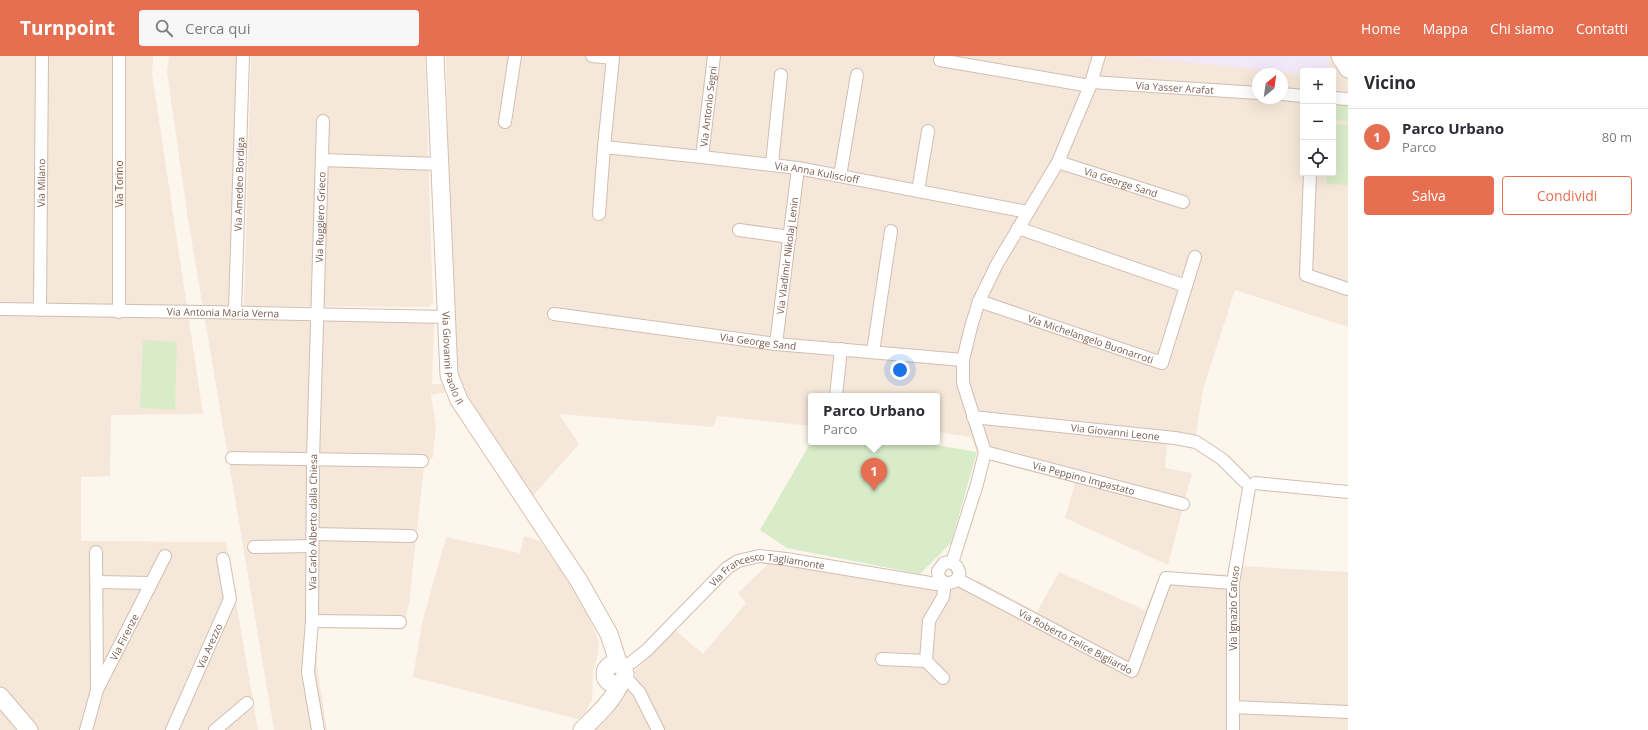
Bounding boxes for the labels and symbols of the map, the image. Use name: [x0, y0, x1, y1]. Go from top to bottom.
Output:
street label: Via Antonio Segni: [696, 65, 720, 148]
north arrow: [1252, 68, 1288, 104]
street label: Via Yasser Arafat: [1135, 78, 1215, 97]
street label: Via Amedeo Bordiga: [231, 137, 247, 232]
street label: Via Anna Kuliscioff: [774, 158, 862, 187]
street label: Via Milano: [34, 159, 48, 207]
street label: Via Torino: [112, 161, 126, 207]
street label: Via George Sand: [1082, 164, 1160, 200]
street label: Via Ruggiero Grieco: [312, 171, 328, 263]
street label: Via Vladimir Nikolaj Lenin: [773, 196, 801, 315]
street label: Via Antonia Maria Verna: [167, 304, 279, 320]
street label: Via Giovanni Paolo II: [439, 311, 467, 407]
street label: Via Michelangelo Buonarroti: [1026, 311, 1155, 367]
street label: Via George Sand: [719, 330, 797, 353]
your location: [890, 360, 910, 380]
street label: Via Giovanni Leone: [1070, 420, 1161, 443]
street label: Via Carlo Alberto dalla Chiesa: [305, 454, 320, 590]
pin: 1: [861, 458, 887, 491]
street label: Via Peppino Impastato: [1031, 458, 1136, 498]
street label: Via Francesco Tagliamonte: [706, 549, 826, 589]
street label: Via Ignazio Caruso: [1226, 564, 1243, 651]
street label: Via Roberto Felice Bigliardo: [1016, 606, 1135, 677]
street label: Via Firenze: [106, 611, 142, 663]
street label: Via Arezzo: [193, 621, 225, 671]

